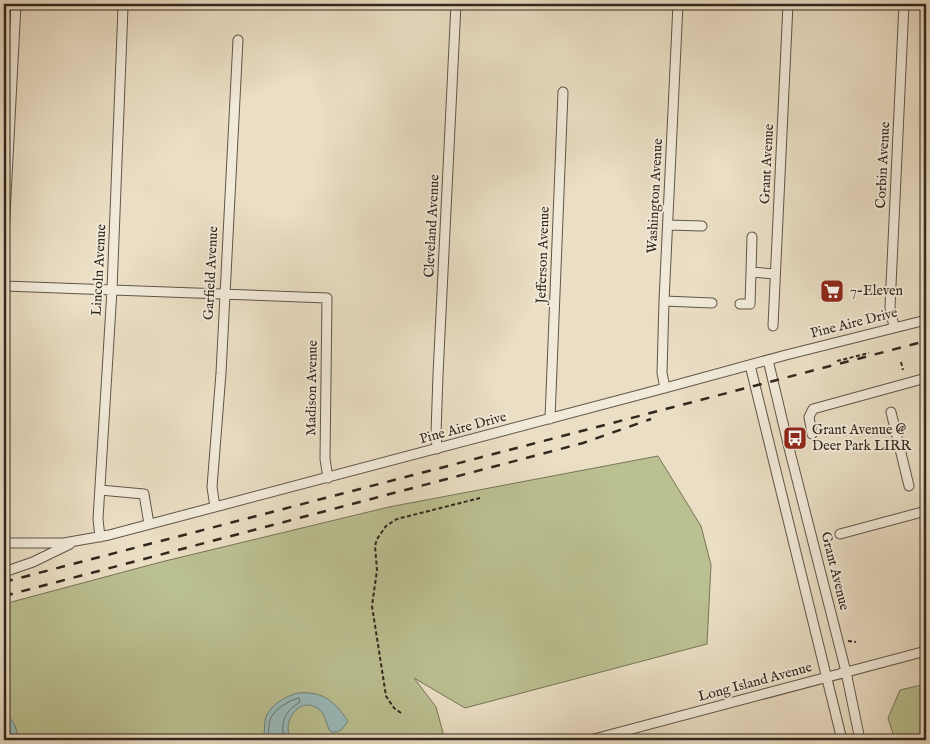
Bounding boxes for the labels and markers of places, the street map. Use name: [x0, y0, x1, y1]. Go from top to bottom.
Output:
supermarket icon: 7-Eleven: [819, 278, 845, 304]
place label: 7-Eleven: [850, 282, 904, 300]
place label: Grant Avenue @ Deer Park LIRR: [812, 421, 912, 455]
bus stop icon: Grant Avenue @ Deer Park LIRR: [782, 425, 808, 451]

